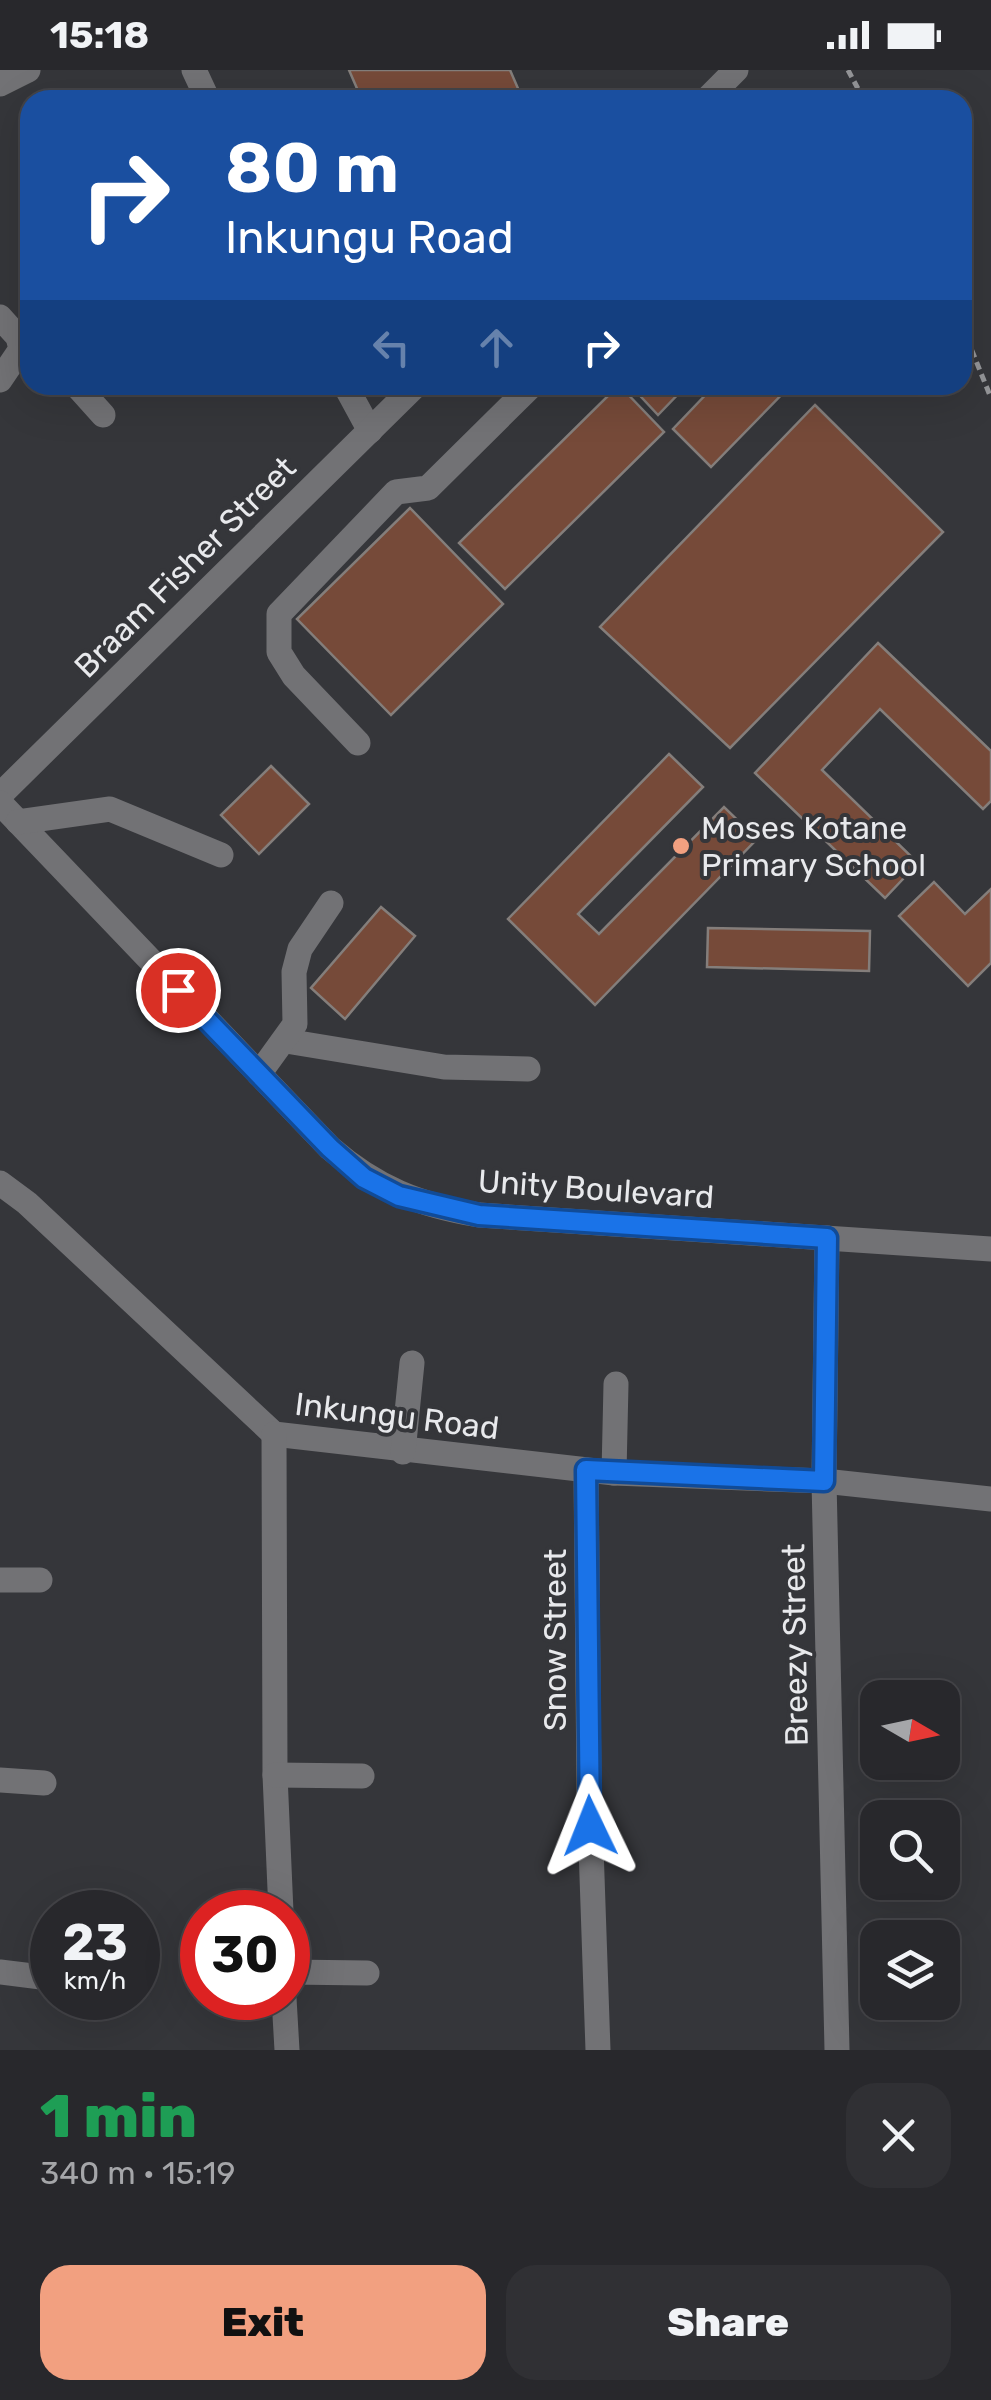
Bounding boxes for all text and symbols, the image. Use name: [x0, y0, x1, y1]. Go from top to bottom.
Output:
text: 15:18: [50, 12, 149, 58]
text: 80 m: [225, 127, 399, 210]
icon: right: [60, 130, 190, 260]
text: Inkungu Road: [225, 211, 514, 264]
icon: left: [364, 320, 419, 375]
icon: ahead: [469, 320, 524, 375]
icon: right: [574, 320, 629, 375]
street label: Braam Fisher Street: [67, 449, 303, 685]
place label: Moses Kotane Primary School: [701, 809, 926, 884]
marker: Moses Kotane Primary School: [670, 835, 692, 857]
pin: [136, 948, 221, 1033]
icon: arrive: [151, 963, 206, 1018]
street label: Unity Boulevard: [477, 1162, 715, 1216]
street label: Inkungu Road: [293, 1385, 501, 1447]
street label: Breezy Street: [774, 1543, 816, 1747]
street label: Snow Street: [536, 1549, 574, 1731]
north arrow: [860, 1680, 960, 1780]
map controls: [860, 1680, 960, 2020]
position arrow: [538, 1774, 642, 1878]
button: search: [860, 1800, 960, 1900]
speed limit sign: 30: [180, 1890, 310, 2020]
text: 23: [62, 1913, 128, 1973]
button: layers: [860, 1920, 960, 2020]
text: km/h: [64, 1966, 126, 1995]
text: 1 min: [40, 2081, 197, 2152]
button: close: [846, 2083, 951, 2188]
text: 340 m · 15:19: [40, 2154, 236, 2192]
button: Exit: [40, 2265, 486, 2380]
button: Share: [506, 2265, 951, 2380]

